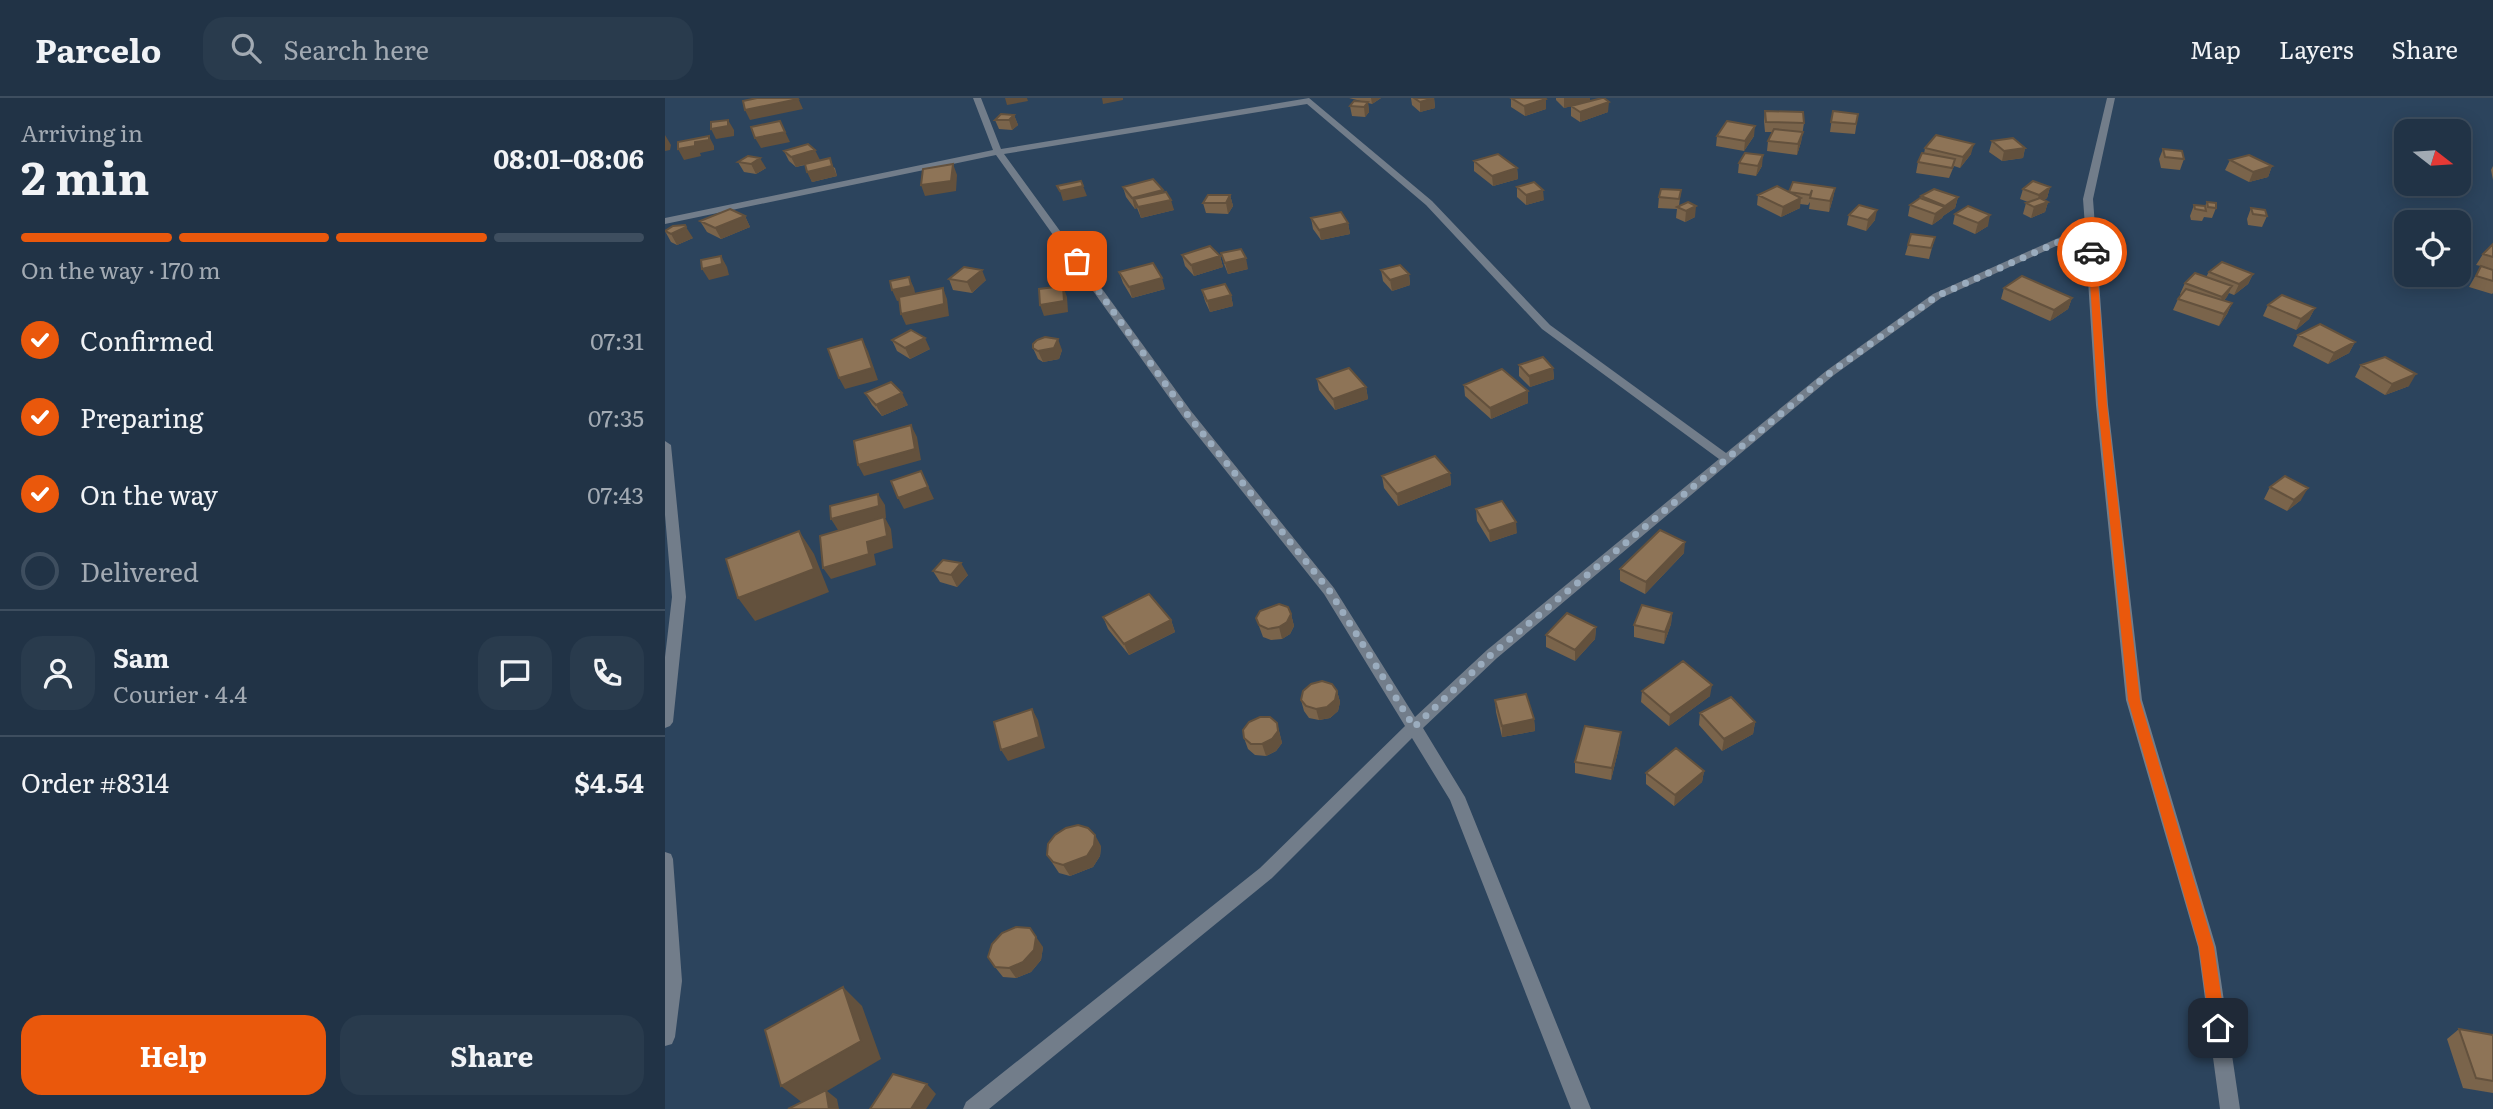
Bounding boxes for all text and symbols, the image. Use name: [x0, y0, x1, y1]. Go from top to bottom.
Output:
search box: [203, 17, 693, 80]
text: Parcelo: [35, 24, 161, 73]
icon: search: [227, 29, 265, 67]
text: Search here: [283, 29, 429, 68]
text: Map: [2190, 31, 2241, 66]
text: Layers: [2279, 31, 2353, 66]
text: Share: [2391, 31, 2458, 66]
text: Arriving in: [21, 115, 143, 149]
north arrow: [2394, 119, 2471, 196]
map controls: [2394, 119, 2471, 287]
text: 08:01–08:06: [493, 138, 644, 177]
text: 2 min: [21, 141, 150, 209]
button: locate: [2394, 210, 2471, 287]
courier: [2057, 217, 2127, 287]
pin: [1047, 231, 1107, 291]
icon: car: [2073, 233, 2111, 271]
icon: bag: [1058, 242, 1096, 280]
text: On the way · 170 m: [21, 252, 221, 286]
text: Confirmed: [80, 320, 214, 359]
icon: check: [21, 321, 59, 359]
text: 07:31: [590, 323, 644, 357]
text: Preparing: [80, 397, 203, 436]
icon: check: [21, 398, 59, 436]
text: 07:35: [588, 400, 644, 434]
text: On the way: [80, 474, 218, 513]
icon: check: [21, 475, 59, 513]
text: 07:43: [587, 477, 644, 511]
text: Delivered: [80, 551, 199, 590]
button: person: [21, 636, 95, 710]
button: chat: [478, 636, 552, 710]
button: phone: [570, 636, 644, 710]
text: Sam: [113, 637, 169, 676]
text: Courier · 4.4: [113, 676, 247, 710]
text: Order #8314: [21, 762, 169, 801]
text: $4.54: [574, 762, 644, 801]
pin: [2188, 998, 2248, 1058]
icon: home: [2199, 1009, 2237, 1047]
button: Help: [21, 1015, 326, 1095]
button: Share: [340, 1015, 644, 1095]

